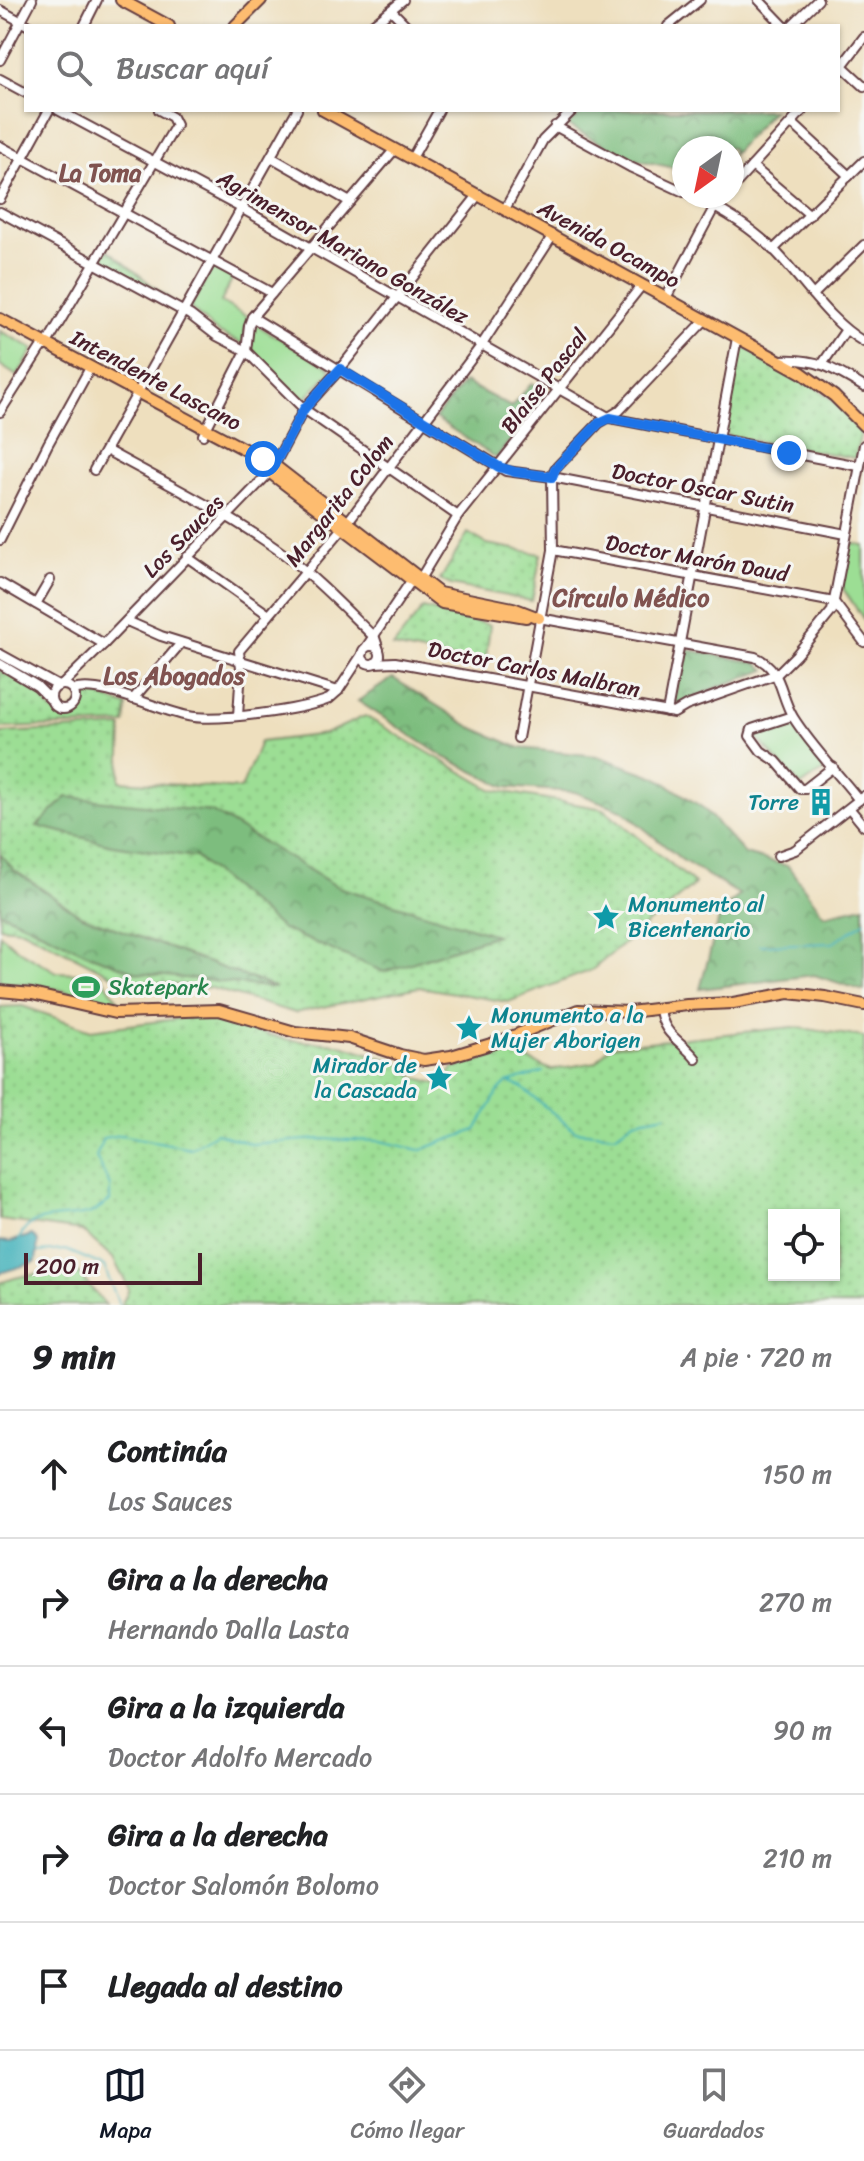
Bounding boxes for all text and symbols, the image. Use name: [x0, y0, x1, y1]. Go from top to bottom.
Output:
search box: [24, 24, 840, 112]
text: Buscar aquí: [116, 41, 269, 95]
icon: search: [52, 46, 96, 90]
north arrow: [672, 136, 744, 208]
district label: La Toma: [59, 152, 142, 194]
street label: Agrimensor Mariano González: [209, 158, 477, 336]
street label: Avenida Ocampo: [529, 188, 688, 299]
street label: Intendente Lascano: [62, 318, 249, 442]
street label: Blaise Pascal: [490, 319, 598, 442]
street label: Margarita Colom: [274, 425, 404, 575]
route end: [771, 435, 807, 471]
route start: [245, 441, 281, 477]
street label: Doctor Oscar Sutin: [608, 451, 798, 525]
street label: Los Sauces: [132, 485, 234, 587]
street label: Doctor Marón Daud: [602, 523, 793, 594]
district label: Círculo Médico: [552, 577, 710, 619]
street label: Doctor Carlos Malbran: [424, 629, 644, 709]
district label: Los Abogados: [103, 655, 246, 697]
place label: Torre: [748, 783, 799, 822]
building icon: Torre: [806, 787, 836, 817]
place label: Monumento al Bicentenario: [628, 885, 765, 949]
place icon: Monumento al Bicentenario: [591, 902, 621, 932]
place label: Skatepark: [108, 968, 209, 1007]
sports icon: Skatepark: [71, 972, 101, 1002]
place label: Monumento a la Mujer Aborigen: [491, 996, 644, 1060]
place icon: Monumento a la Mujer Aborigen: [454, 1013, 484, 1043]
place label: Mirador de la Cascada: [313, 1046, 417, 1110]
place icon: Mirador de la Cascada: [424, 1063, 454, 1093]
map controls: [768, 1209, 840, 1281]
button: locate: [768, 1209, 840, 1281]
text: 200 m: [36, 1247, 99, 1286]
scale bar: [24, 1249, 202, 1285]
text: 9 min: [32, 1327, 116, 1387]
text: A pie · 720 m: [680, 1334, 832, 1380]
text: Continúa: [108, 1424, 227, 1478]
text: 150 m: [762, 1451, 832, 1497]
icon: ahead: [32, 1452, 76, 1496]
text: Los Sauces: [108, 1478, 232, 1524]
text: Gira a la derecha: [108, 1552, 328, 1606]
text: 270 m: [759, 1579, 832, 1625]
icon: right: [32, 1580, 76, 1624]
text: Hernando Dalla Lasta: [108, 1606, 350, 1652]
text: Gira a la izquierda: [108, 1680, 345, 1734]
text: 90 m: [773, 1707, 832, 1753]
icon: left: [32, 1708, 76, 1752]
text: Doctor Adolfo Mercado: [108, 1734, 372, 1780]
text: Gira a la derecha: [108, 1808, 328, 1862]
text: 210 m: [763, 1835, 832, 1881]
icon: right: [32, 1836, 76, 1880]
text: Doctor Salomón Bolomo: [108, 1862, 379, 1908]
text: Llegada al destino: [108, 1959, 342, 2013]
icon: arrive: [32, 1964, 76, 2008]
tab: Mapa: [100, 2063, 151, 2150]
tab: Cómo llegar: [350, 2063, 464, 2150]
tab: Guardados: [663, 2063, 764, 2150]

